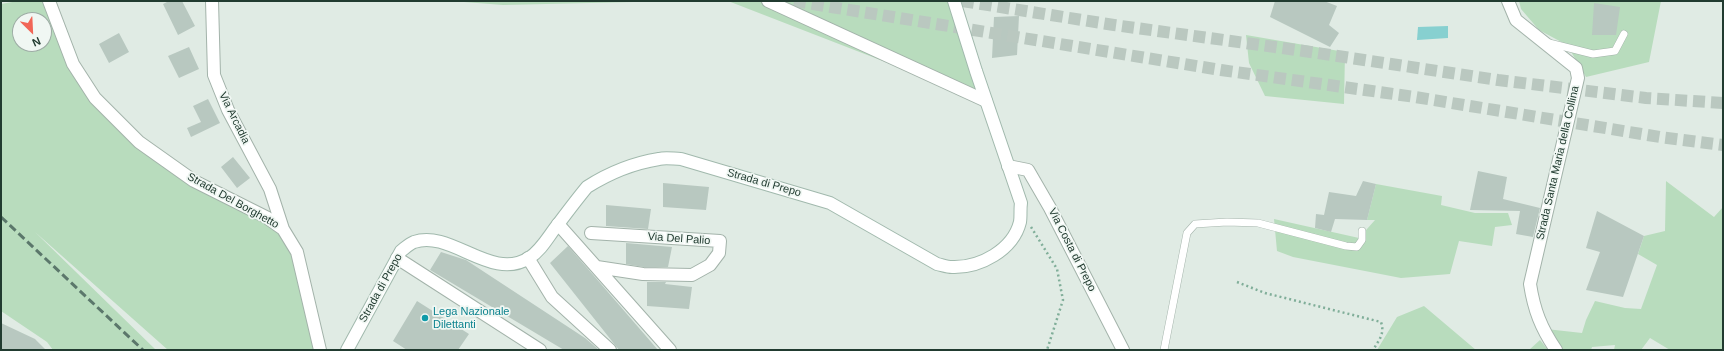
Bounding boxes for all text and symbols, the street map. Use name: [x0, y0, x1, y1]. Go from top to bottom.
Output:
north arrow: [12, 12, 52, 52]
text: N: [30, 35, 43, 49]
street label: Strada Santa Maria della Collina: [1534, 85, 1582, 241]
street label: Via Arcadia: [216, 90, 252, 146]
street label: Strada di Prepo: [725, 166, 803, 200]
street label: Strada Del Borghetto: [185, 170, 281, 232]
street label: Via Costa di Prepo: [1045, 206, 1099, 294]
street label: Via Del Palio: [647, 230, 711, 248]
street label: Strada di Prepo: [357, 251, 405, 325]
place label: Lega Nazionale Dilettanti: [433, 305, 509, 331]
marker: Lega Nazionale Dilettanti: [420, 313, 430, 323]

